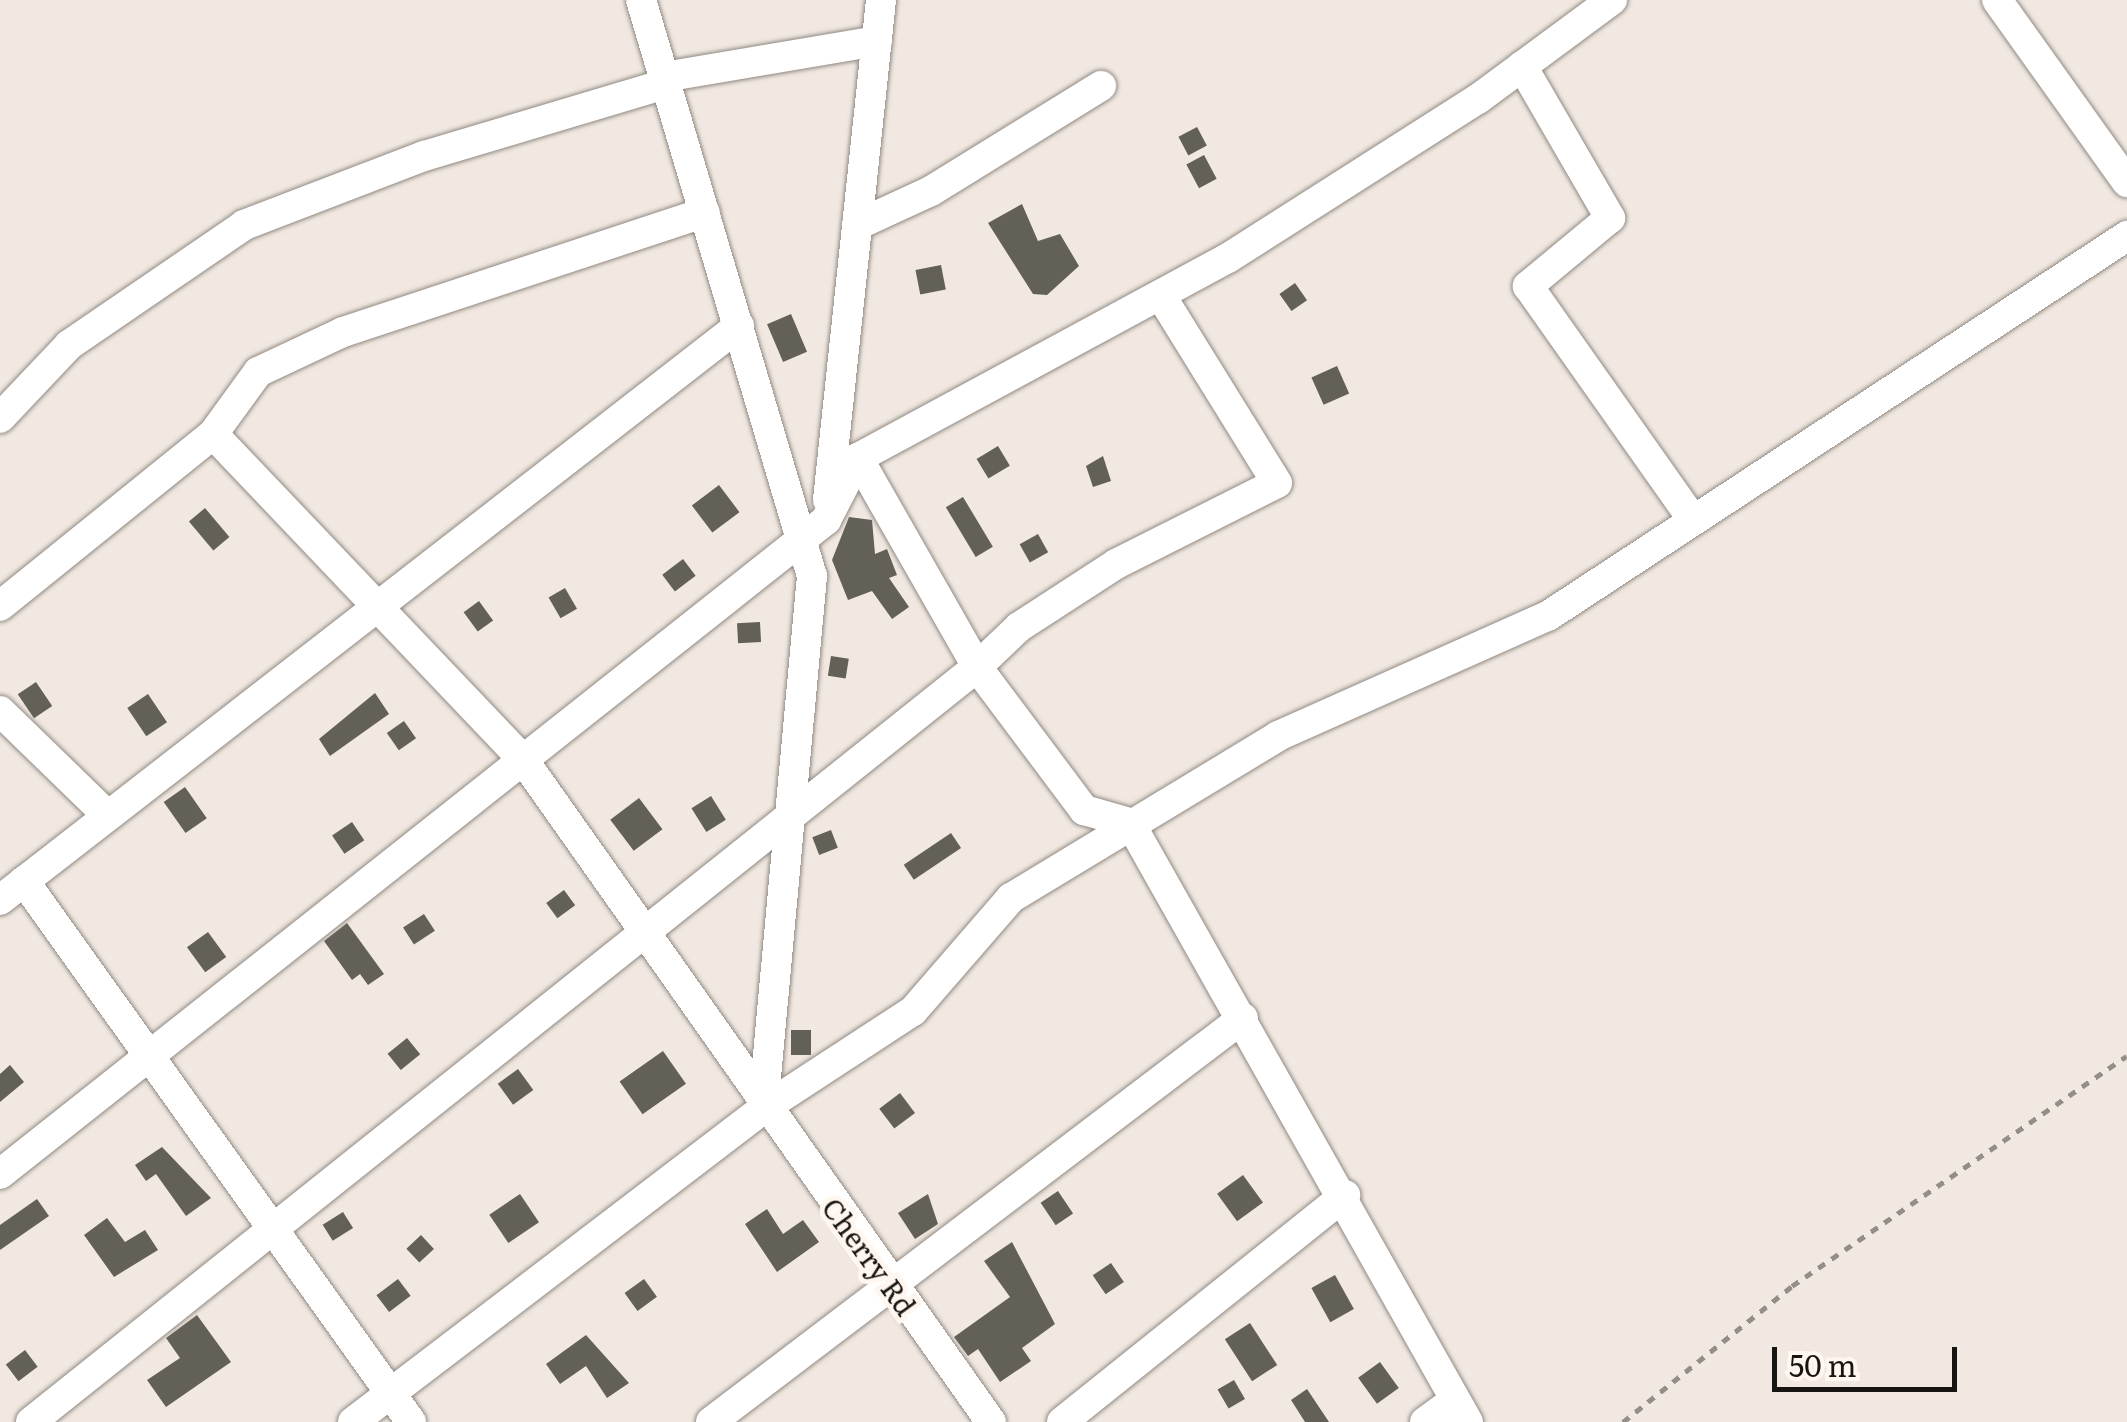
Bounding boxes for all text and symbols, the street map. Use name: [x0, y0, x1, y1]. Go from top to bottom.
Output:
street label: Cherry Rd: [816, 1191, 924, 1321]
scale bar: [1777, 1327, 1962, 1389]
text: 50 m: [1789, 1342, 1857, 1386]

